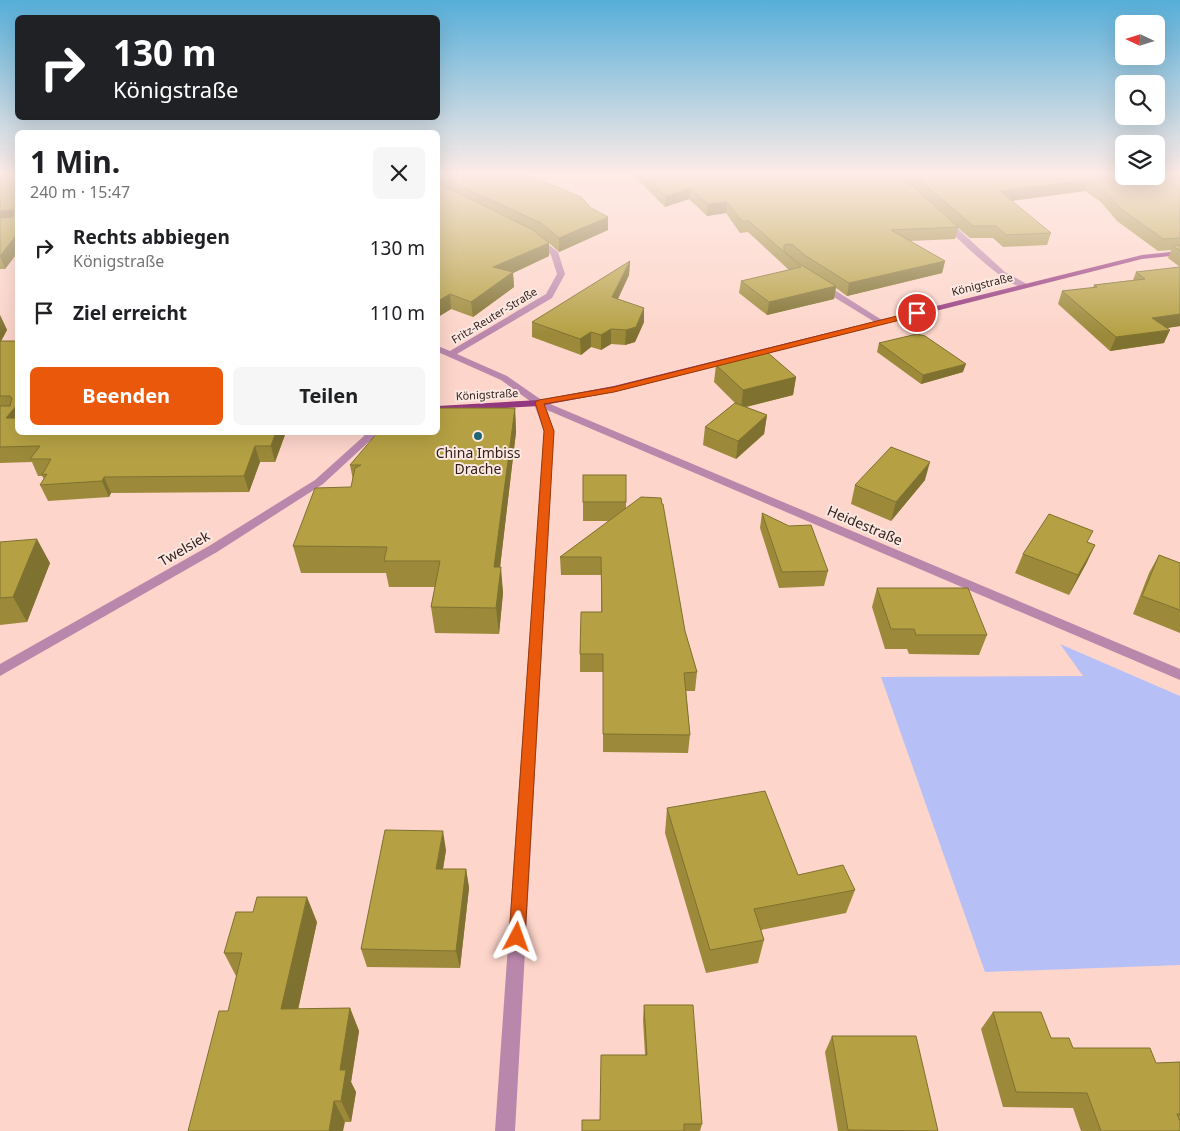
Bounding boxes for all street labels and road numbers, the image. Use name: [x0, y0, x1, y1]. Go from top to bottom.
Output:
street label: Königstraße: [950, 269, 1014, 299]
street label: Fritz-Reuter-Straße: [448, 283, 540, 347]
street label: Königstraße: [455, 385, 519, 403]
street label: Heidestraße: [824, 501, 906, 549]
street label: Twelsiek: [155, 526, 213, 570]

